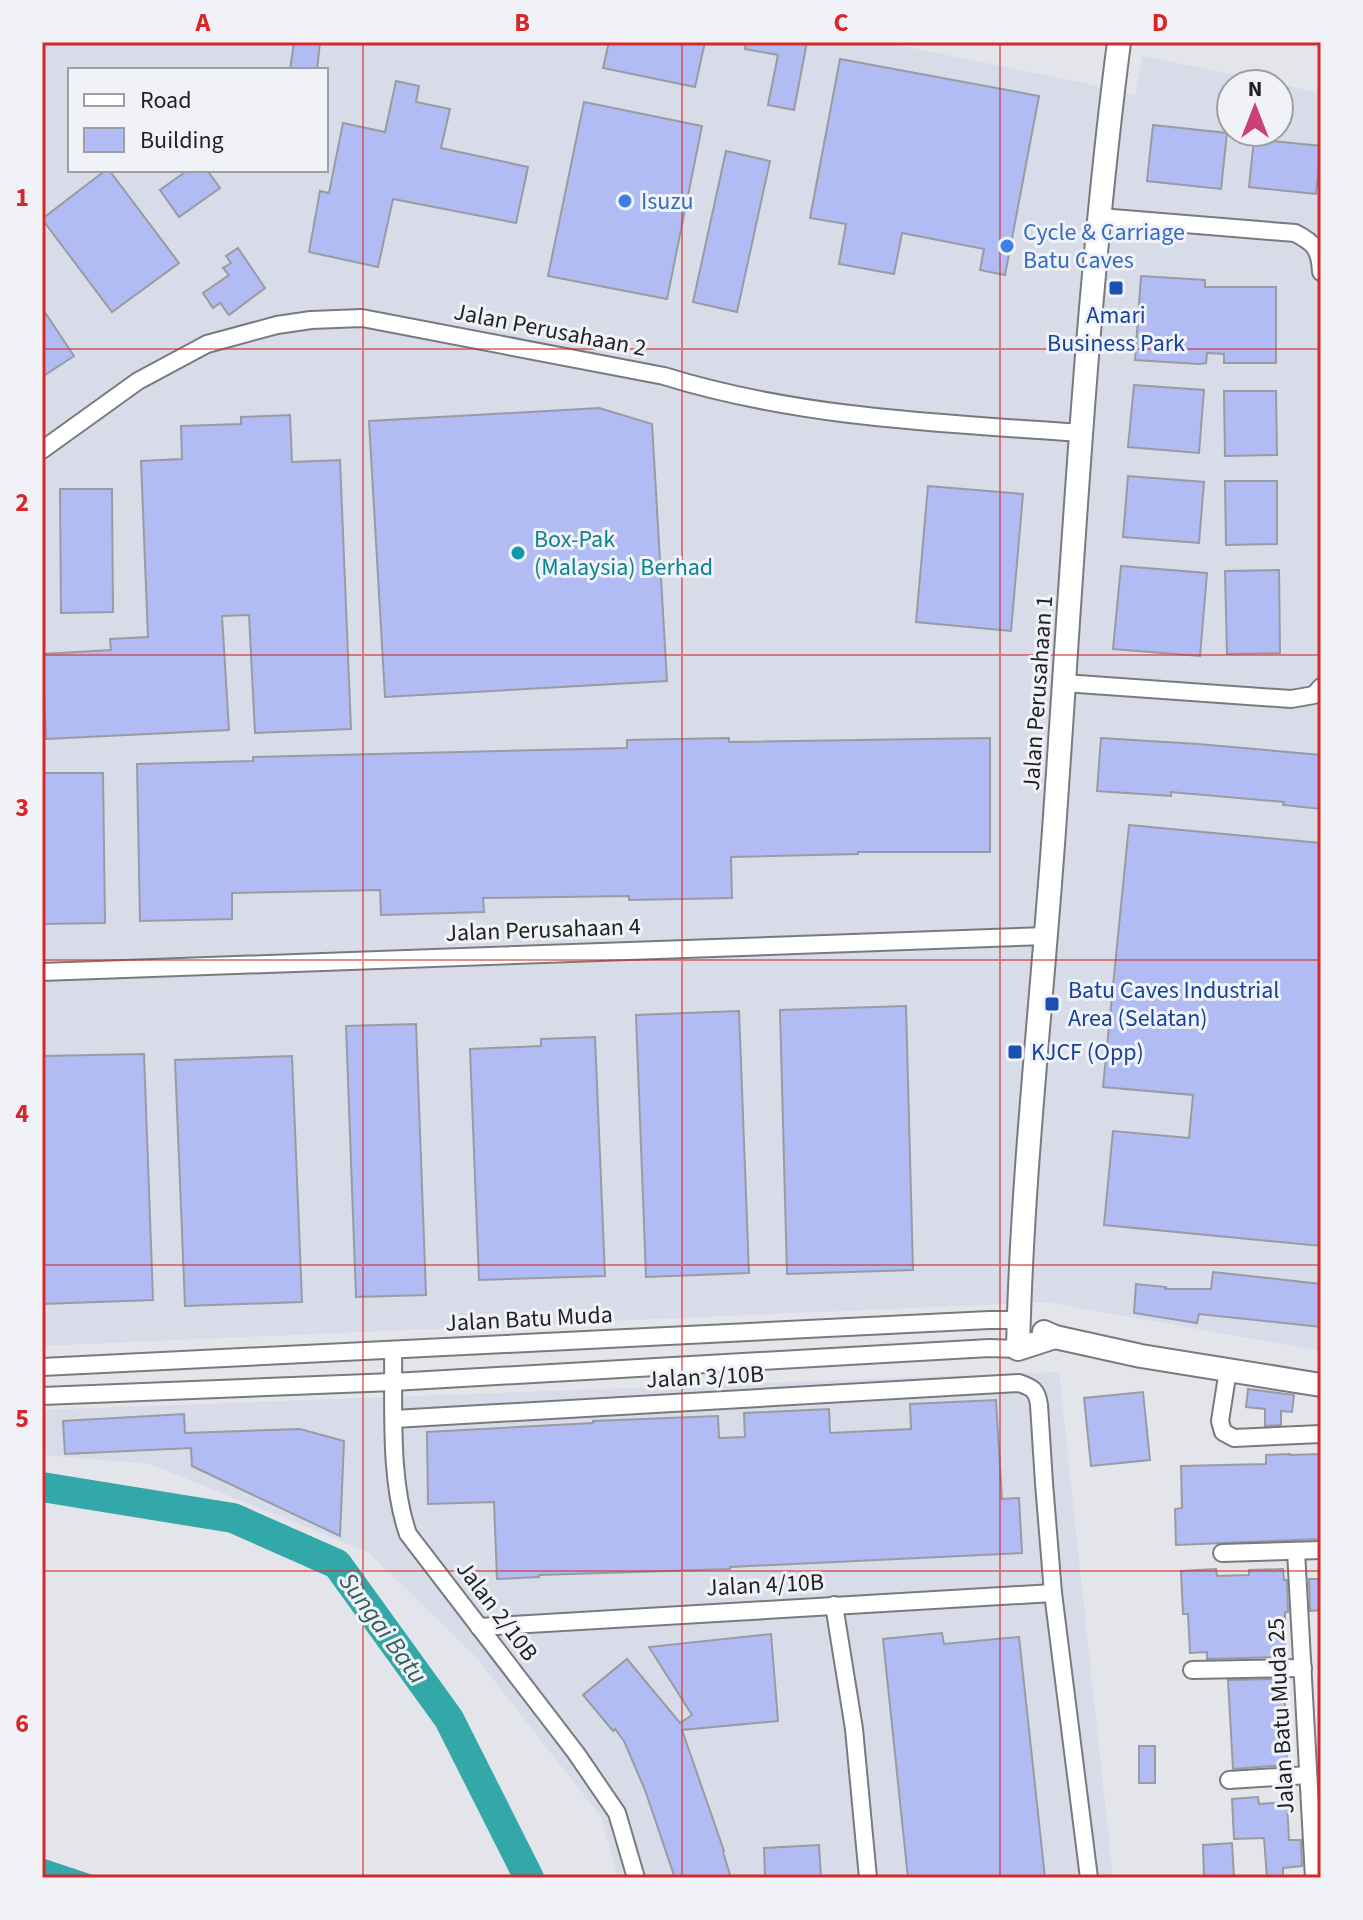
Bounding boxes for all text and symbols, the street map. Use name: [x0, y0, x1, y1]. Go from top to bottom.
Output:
text: A: [195, 4, 212, 41]
text: B: [514, 4, 530, 41]
text: C: [833, 4, 849, 41]
text: D: [1152, 4, 1168, 41]
legend: [68, 68, 328, 172]
north arrow: [1215, 68, 1295, 148]
text: N: [1248, 73, 1262, 105]
text: Road: [140, 83, 192, 118]
text: Building: [140, 123, 224, 158]
text: 1: [15, 179, 29, 216]
place label: Isuzu: [641, 184, 693, 219]
marker: Isuzu: [616, 192, 634, 210]
place label: Cycle & Carriage Batu Caves: [1023, 215, 1185, 278]
marker: Cycle & Carriage Batu Caves: [998, 237, 1016, 255]
marker: Amari Business Park: [1107, 279, 1125, 297]
street label: Jalan Perusahaan 2: [451, 294, 649, 366]
place label: Amari Business Park: [1047, 298, 1185, 361]
text: 2: [15, 484, 29, 521]
place label: Box-Pak (Malaysia) Berhad: [534, 522, 713, 585]
marker: Box-Pak (Malaysia) Berhad: [509, 544, 527, 562]
street label: Jalan Perusahaan 1: [1014, 594, 1062, 792]
text: 3: [15, 789, 29, 826]
street label: Jalan Perusahaan 4: [445, 909, 641, 951]
place label: Batu Caves Industrial Area (Selatan): [1068, 973, 1279, 1036]
marker: Batu Caves Industrial Area (Selatan): [1043, 995, 1061, 1013]
place label: KJCF (Opp): [1031, 1035, 1144, 1070]
marker: KJCF (Opp): [1006, 1043, 1024, 1061]
text: 4: [15, 1095, 29, 1132]
street label: Jalan Batu Muda: [444, 1297, 614, 1341]
street label: Jalan 3/10B: [645, 1356, 765, 1398]
text: 5: [15, 1400, 29, 1437]
street label: Jalan 2/10B: [448, 1553, 546, 1669]
street label: Jalan 4/10B: [705, 1564, 825, 1606]
water label: Sungai Batu: [330, 1565, 436, 1691]
street label: Jalan Batu Muda 25: [1258, 1617, 1304, 1815]
text: 6: [15, 1705, 29, 1742]

